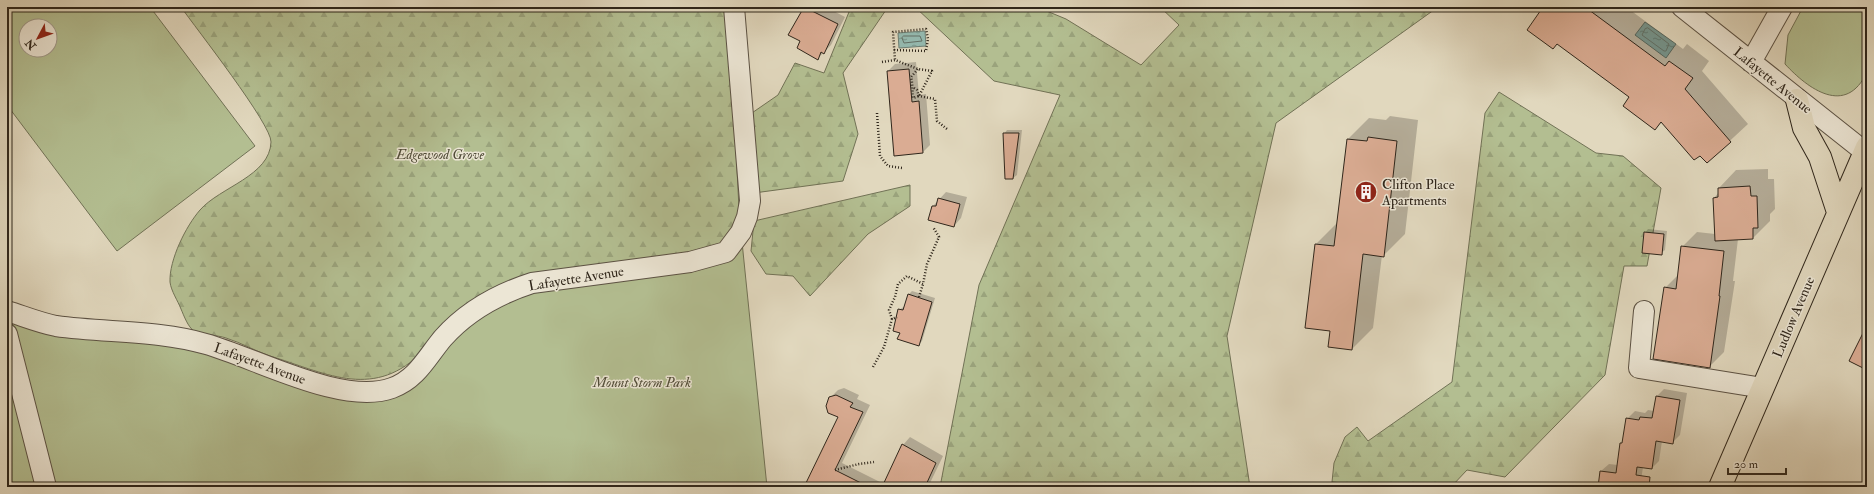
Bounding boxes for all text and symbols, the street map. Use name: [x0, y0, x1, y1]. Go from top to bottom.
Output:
north arrow: [18, 18, 58, 58]
text: N: [22, 35, 40, 53]
street label: Lafayette Avenue: [1729, 43, 1816, 118]
park label: Edgewood Grove: [395, 146, 484, 163]
place label: Clifton Place Apartments: [1381, 176, 1455, 210]
building icon: Clifton Place Apartments: [1353, 179, 1379, 205]
street label: Lafayette Avenue: [527, 263, 625, 295]
street label: Ludlow Avenue: [1769, 274, 1818, 360]
street label: Lafayette Avenue: [211, 339, 308, 389]
park label: Mount Storm Park: [592, 374, 691, 391]
scale bar: [1728, 450, 1786, 476]
text: 20 m: [1734, 457, 1759, 472]

